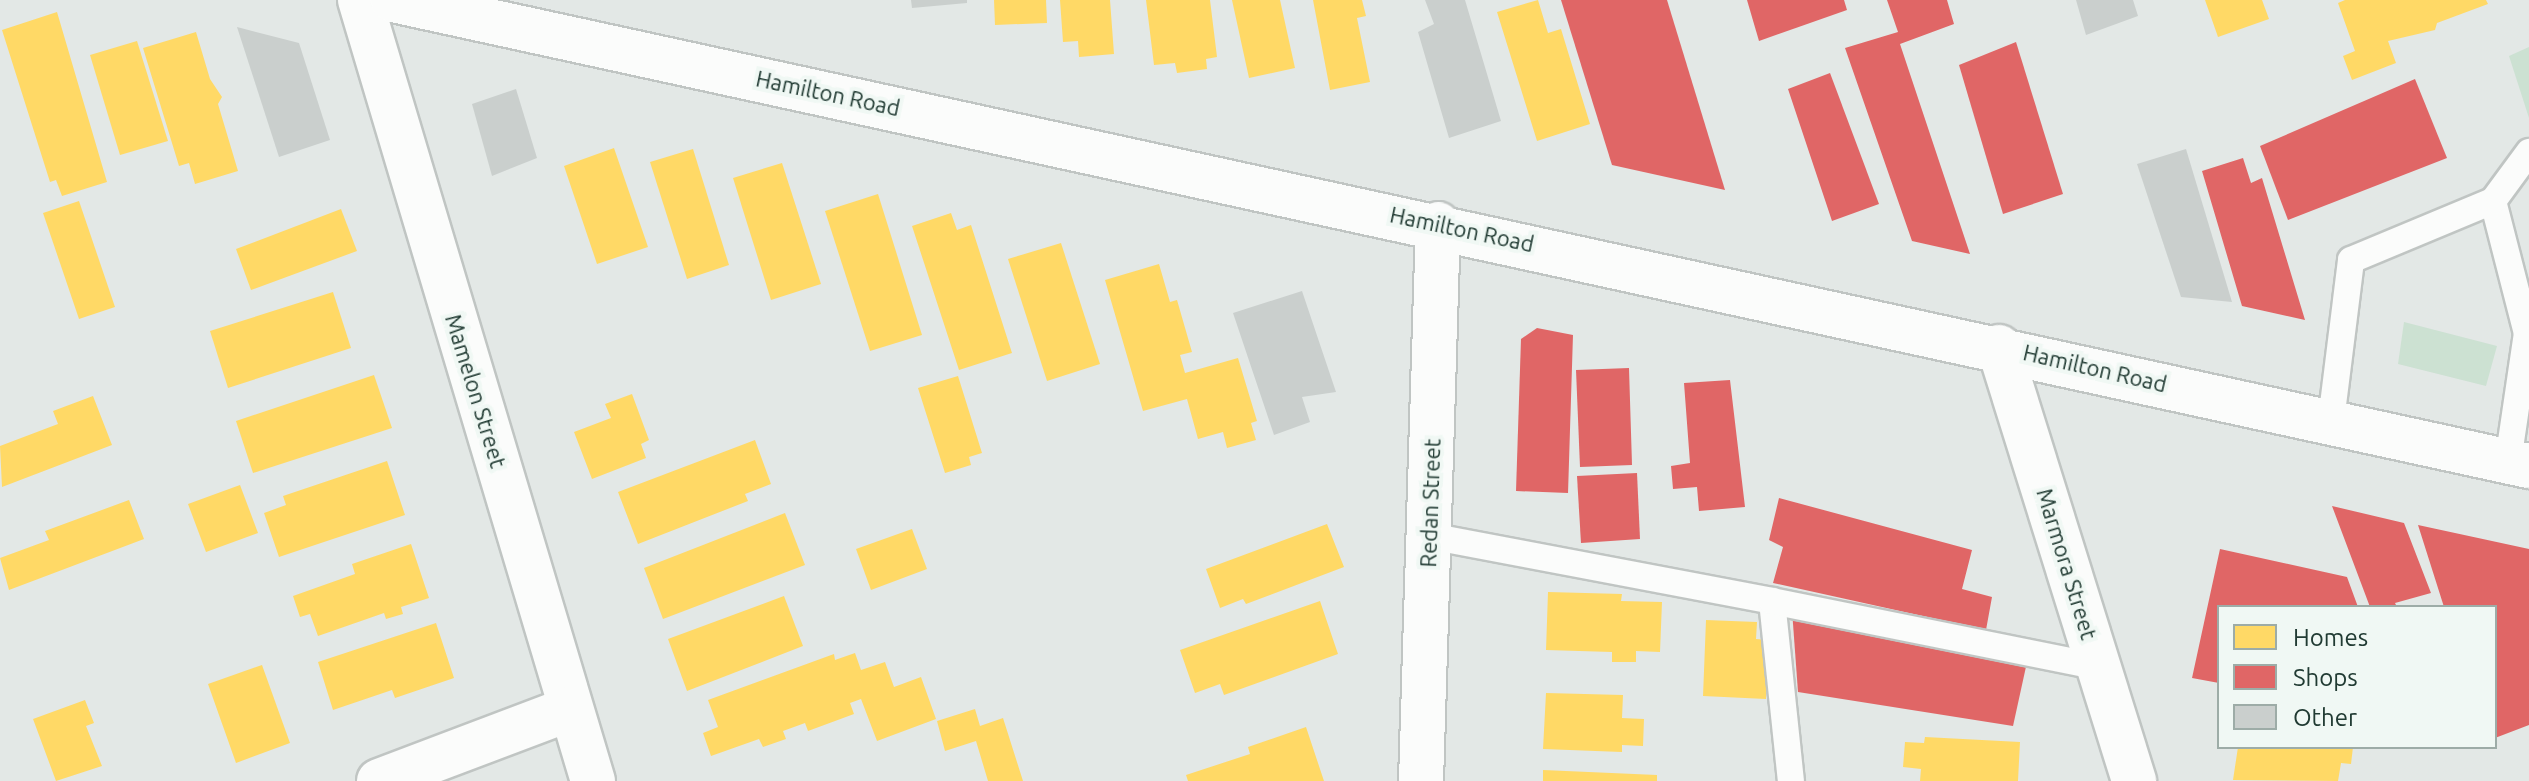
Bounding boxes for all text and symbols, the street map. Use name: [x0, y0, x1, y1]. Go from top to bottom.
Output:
street label: Hamilton Road: [754, 65, 902, 121]
street label: Hamilton Road: [1388, 201, 1536, 257]
street label: Mamelon Street: [440, 311, 512, 471]
street label: Hamilton Road: [2021, 339, 2169, 397]
street label: Redan Street: [1415, 438, 1445, 568]
street label: Marmora Street: [2031, 485, 2103, 643]
legend: [2217, 605, 2497, 749]
text: Homes: [2293, 624, 2368, 651]
text: Shops: [2293, 664, 2358, 691]
text: Other: [2293, 704, 2357, 731]

